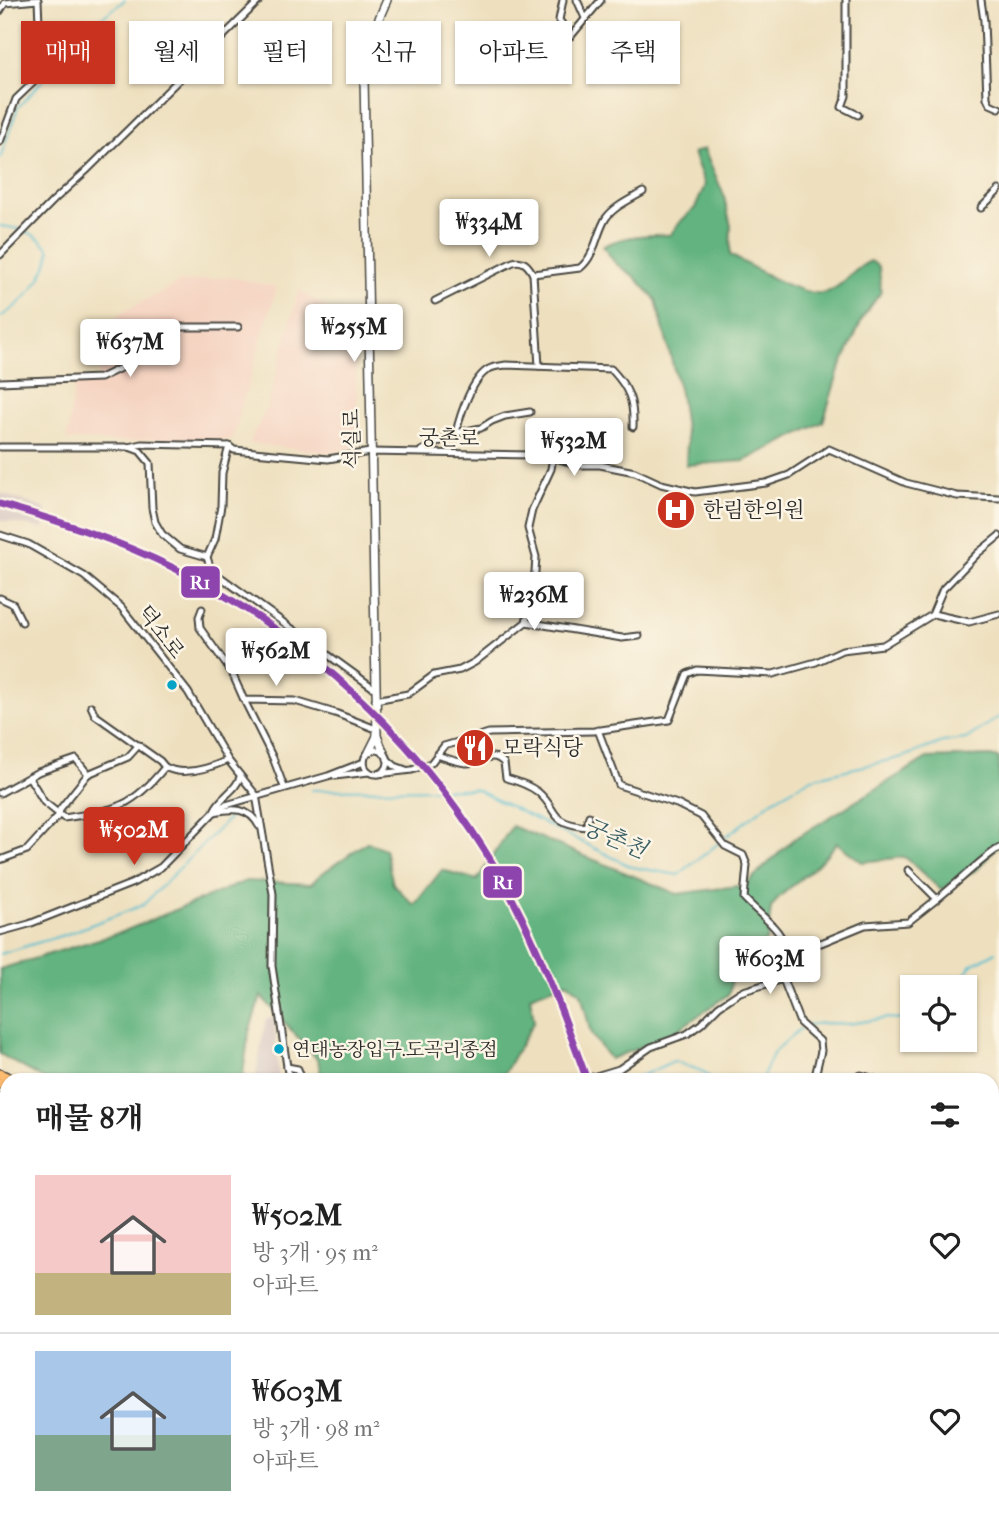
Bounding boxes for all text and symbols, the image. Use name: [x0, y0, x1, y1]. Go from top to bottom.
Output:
chip: 매매: [21, 21, 115, 84]
chip: 월세: [129, 21, 224, 84]
chip: 필터: [238, 21, 332, 84]
chip: 신규: [346, 21, 441, 84]
chip: 아파트: [455, 21, 572, 84]
chip: 주택: [586, 21, 680, 84]
pin: ₩334M: [440, 200, 538, 259]
text: ₩334M: [455, 208, 523, 235]
pin: ₩255M: [305, 304, 403, 364]
text: ₩255M: [321, 313, 387, 340]
pin: ₩637M: [81, 320, 179, 379]
text: ₩637M: [96, 328, 164, 355]
street label: 석실로: [339, 408, 365, 470]
pin: ₩532M: [525, 419, 623, 478]
street label: 궁촌로: [418, 425, 480, 451]
text: ₩532M: [541, 427, 607, 454]
hospital icon: 한림한의원: [655, 489, 697, 531]
place label: 한림한의원: [703, 498, 804, 522]
line badge: R1: [180, 565, 221, 599]
text: R1: [190, 572, 210, 594]
pin: ₩236M: [485, 572, 583, 632]
text: ₩236M: [500, 581, 568, 608]
street label: 덕소로: [133, 601, 189, 663]
pin: ₩562M: [227, 628, 325, 688]
text: ₩562M: [242, 637, 310, 664]
unlabelled marker: [165, 678, 179, 692]
restaurant icon: 모락식당: [454, 727, 496, 769]
place label: 모락식당: [502, 736, 584, 760]
pin: ₩502M: [85, 808, 183, 867]
water label: 궁촌천: [579, 813, 652, 865]
text: ₩502M: [100, 816, 168, 843]
line badge: R1: [482, 865, 523, 899]
text: R1: [493, 872, 513, 894]
pin: ₩603M: [721, 936, 819, 996]
text: ₩603M: [735, 945, 805, 972]
map controls: [900, 975, 977, 1052]
button: locate: [900, 975, 977, 1052]
place label: 연대농장입구.도곡리종점: [292, 1039, 498, 1061]
marker: 연대농장입구.도곡리종점: [272, 1042, 286, 1056]
icon: filters: [926, 1096, 964, 1134]
text: 매물 8개: [35, 1101, 143, 1136]
text: ₩502M: [252, 1198, 342, 1233]
icon: home: [91, 1203, 175, 1287]
icon: heart: [926, 1226, 964, 1264]
text: 방 3개 · 95 m²: [252, 1239, 378, 1266]
text: 아파트: [252, 1272, 319, 1299]
text: ₩603M: [252, 1374, 342, 1409]
icon: home: [91, 1379, 175, 1463]
icon: heart: [926, 1402, 964, 1440]
text: 방 3개 · 98 m²: [252, 1415, 379, 1442]
text: 아파트: [252, 1448, 319, 1475]

